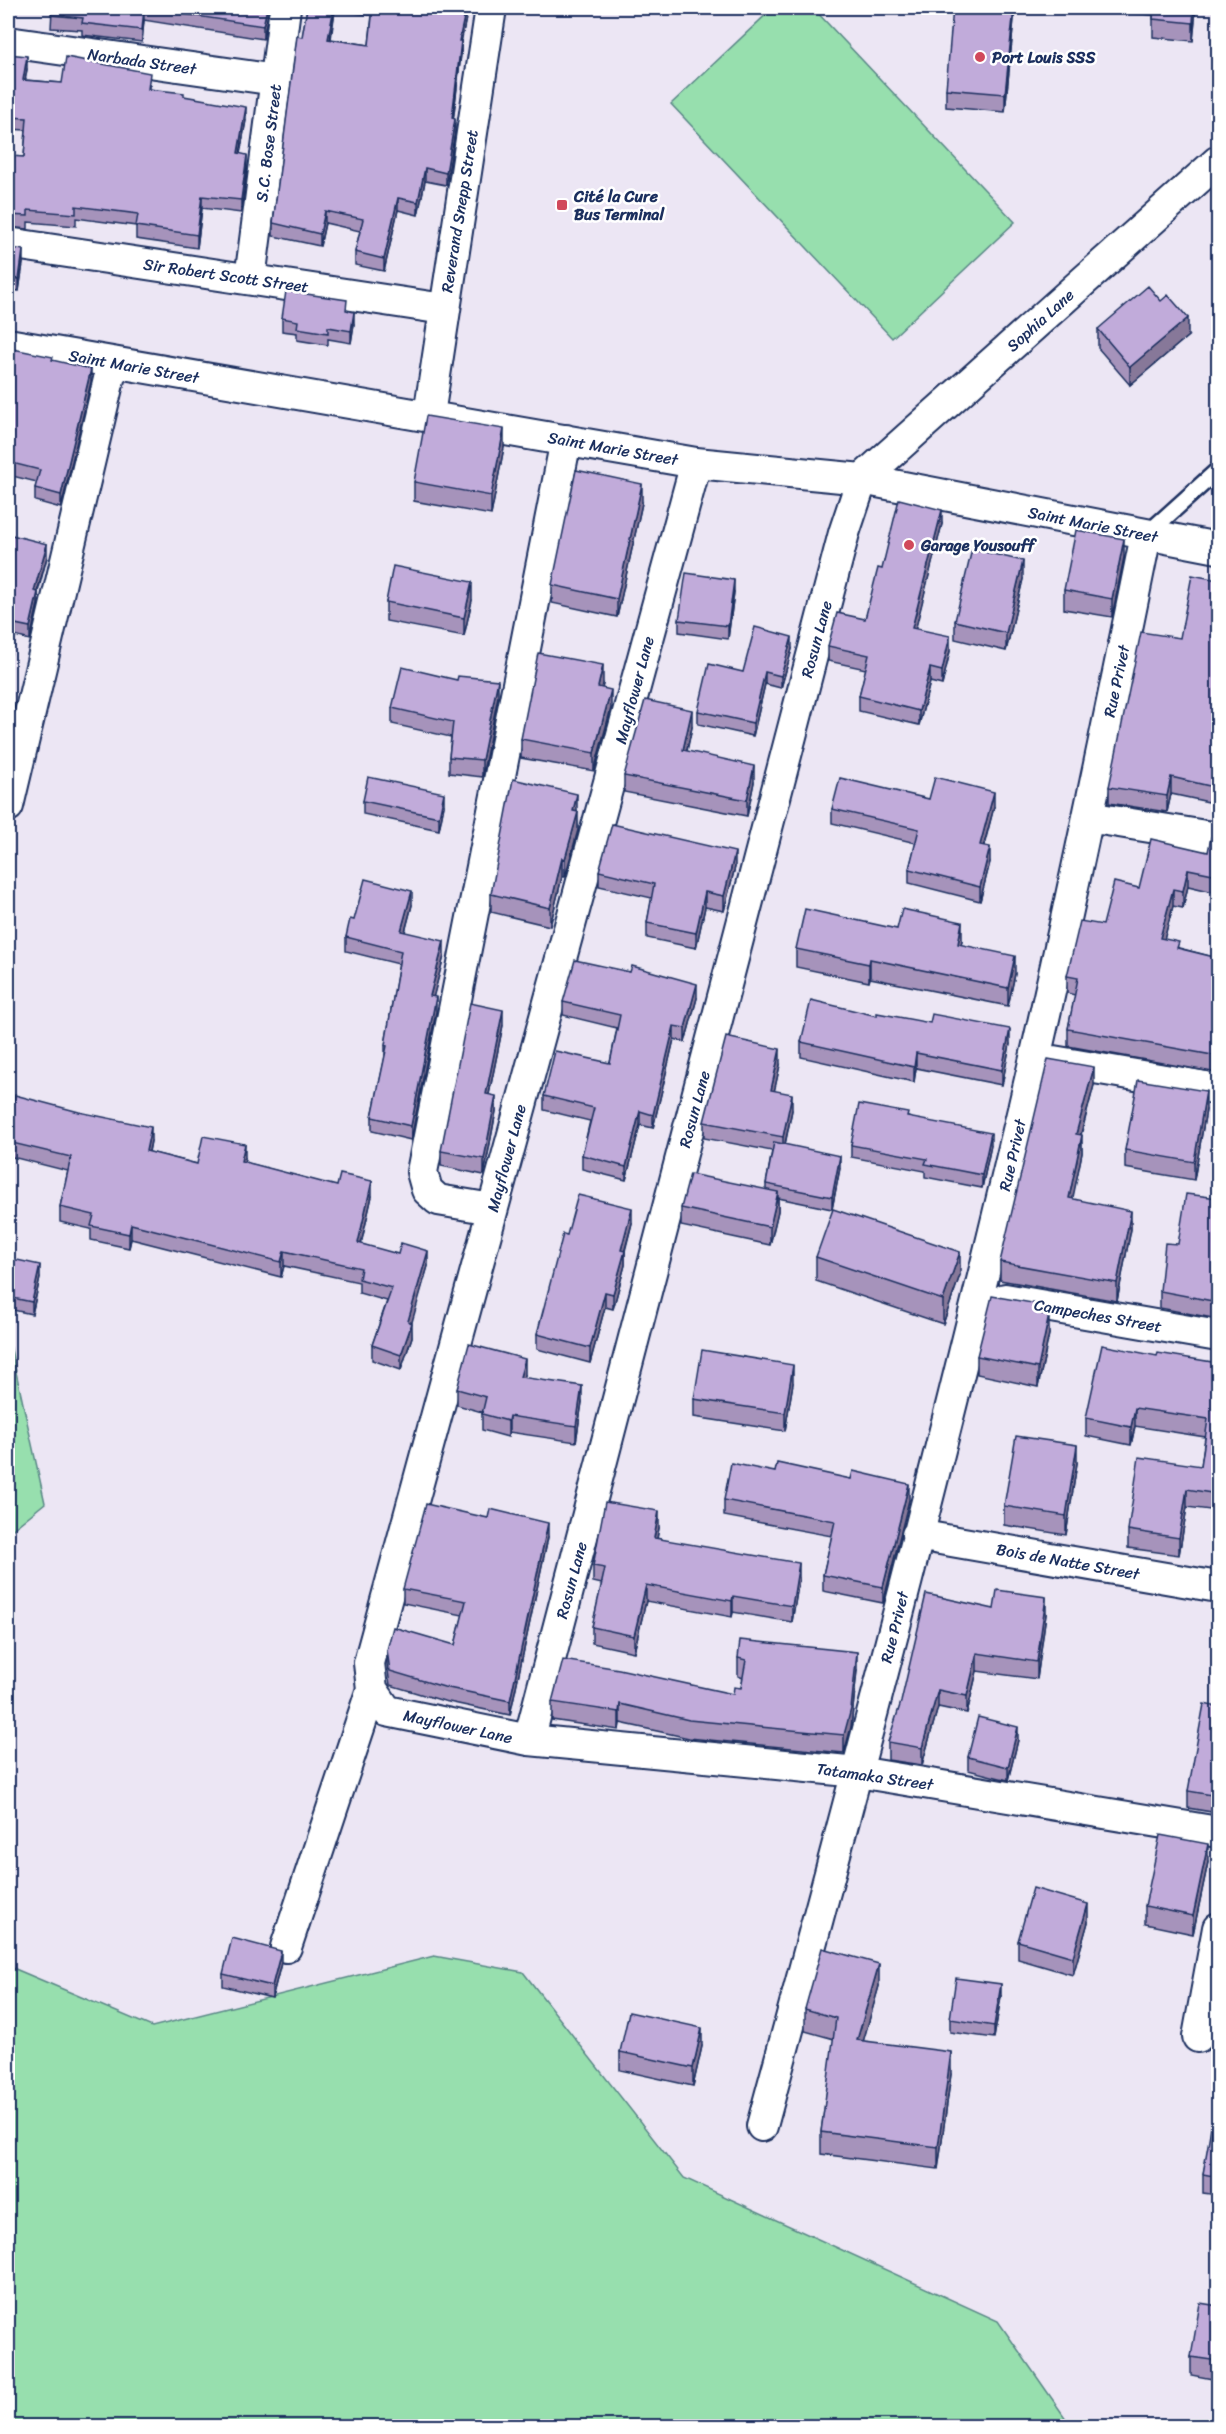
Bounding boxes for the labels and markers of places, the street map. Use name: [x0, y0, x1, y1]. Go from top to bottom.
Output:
place label: Port Louis SSS: [992, 43, 1095, 72]
marker: Port Louis SSS: [973, 50, 987, 64]
place label: Cité la Cure Bus Terminal: [573, 182, 665, 229]
marker: Cité la Cure Bus Terminal: [555, 198, 569, 212]
place label: Garage Yousouff: [920, 531, 1037, 560]
marker: Garage Yousouff: [902, 538, 916, 552]

